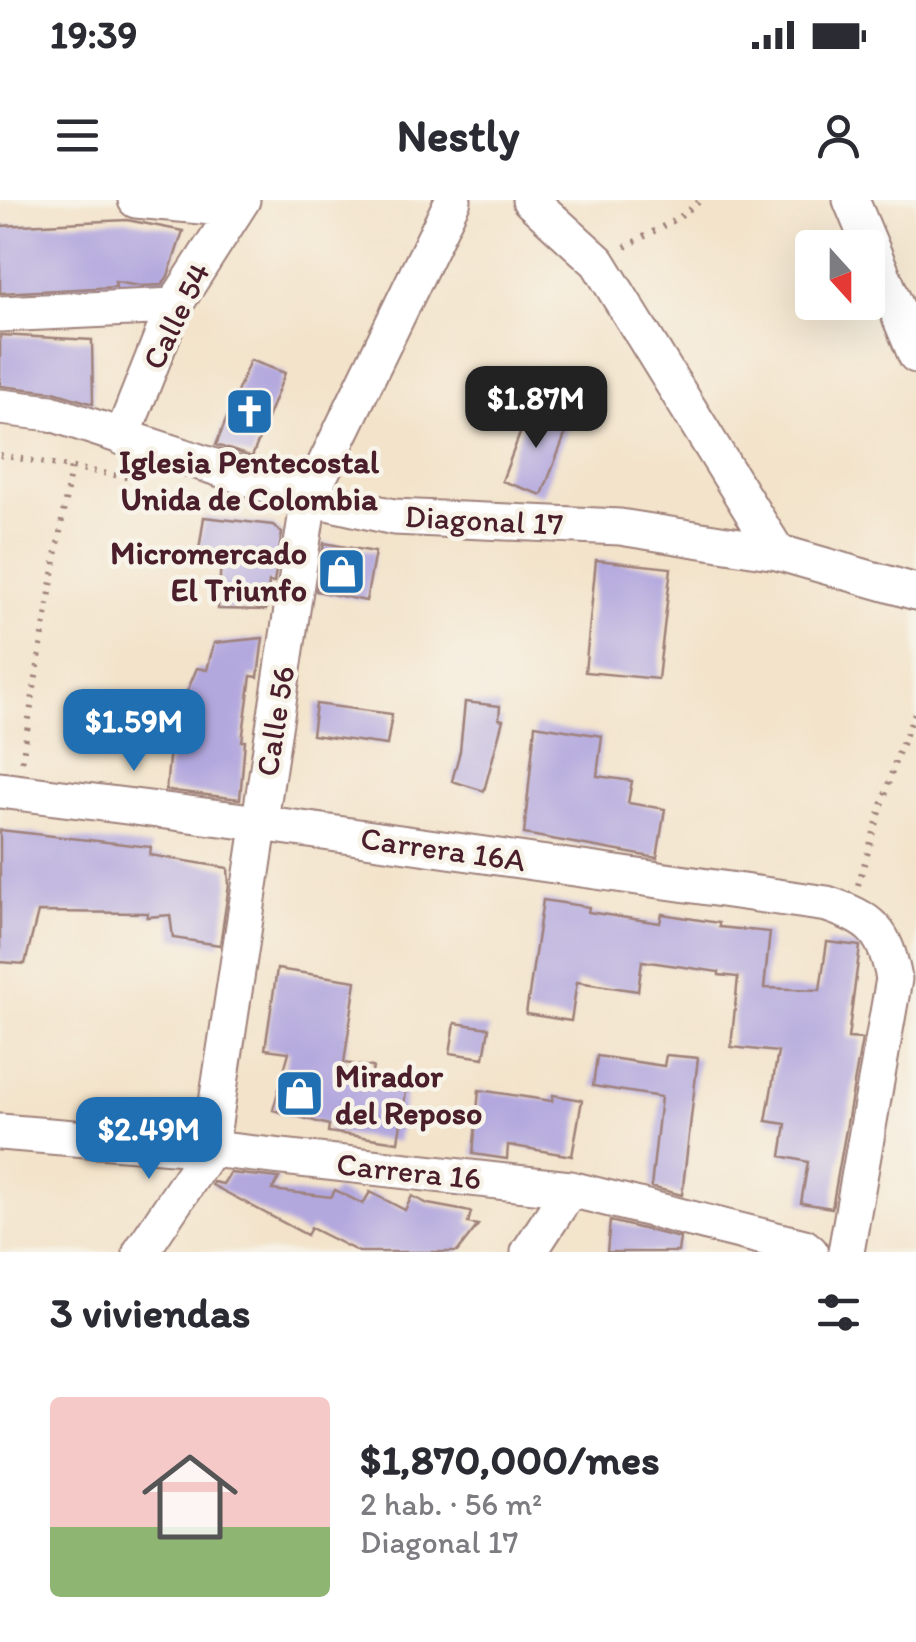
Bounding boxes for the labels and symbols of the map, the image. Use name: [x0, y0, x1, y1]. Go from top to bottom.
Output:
north arrow: [795, 230, 885, 320]
street label: Calle 54: [134, 257, 218, 375]
pin: $1.87M: [455, 366, 617, 451]
church icon: Iglesia Pentecostal Unida de Colombia: [223, 386, 275, 438]
place label: Iglesia Pentecostal Unida de Colombia: [119, 443, 380, 518]
street label: Diagonal 17: [404, 497, 564, 543]
place label: Micromercado El Triunfo: [110, 534, 307, 609]
shop icon: Micromercado El Triunfo: [316, 545, 368, 597]
street label: Calle 56: [248, 663, 302, 779]
pin: $1.59M: [53, 689, 215, 774]
street label: Carrera 16A: [358, 819, 528, 879]
place label: Mirador del Reposo: [335, 1057, 482, 1132]
shop icon: Mirador del Reposo: [274, 1068, 326, 1120]
pin: $2.49M: [68, 1097, 230, 1182]
street label: Carrera 16: [335, 1144, 483, 1198]

